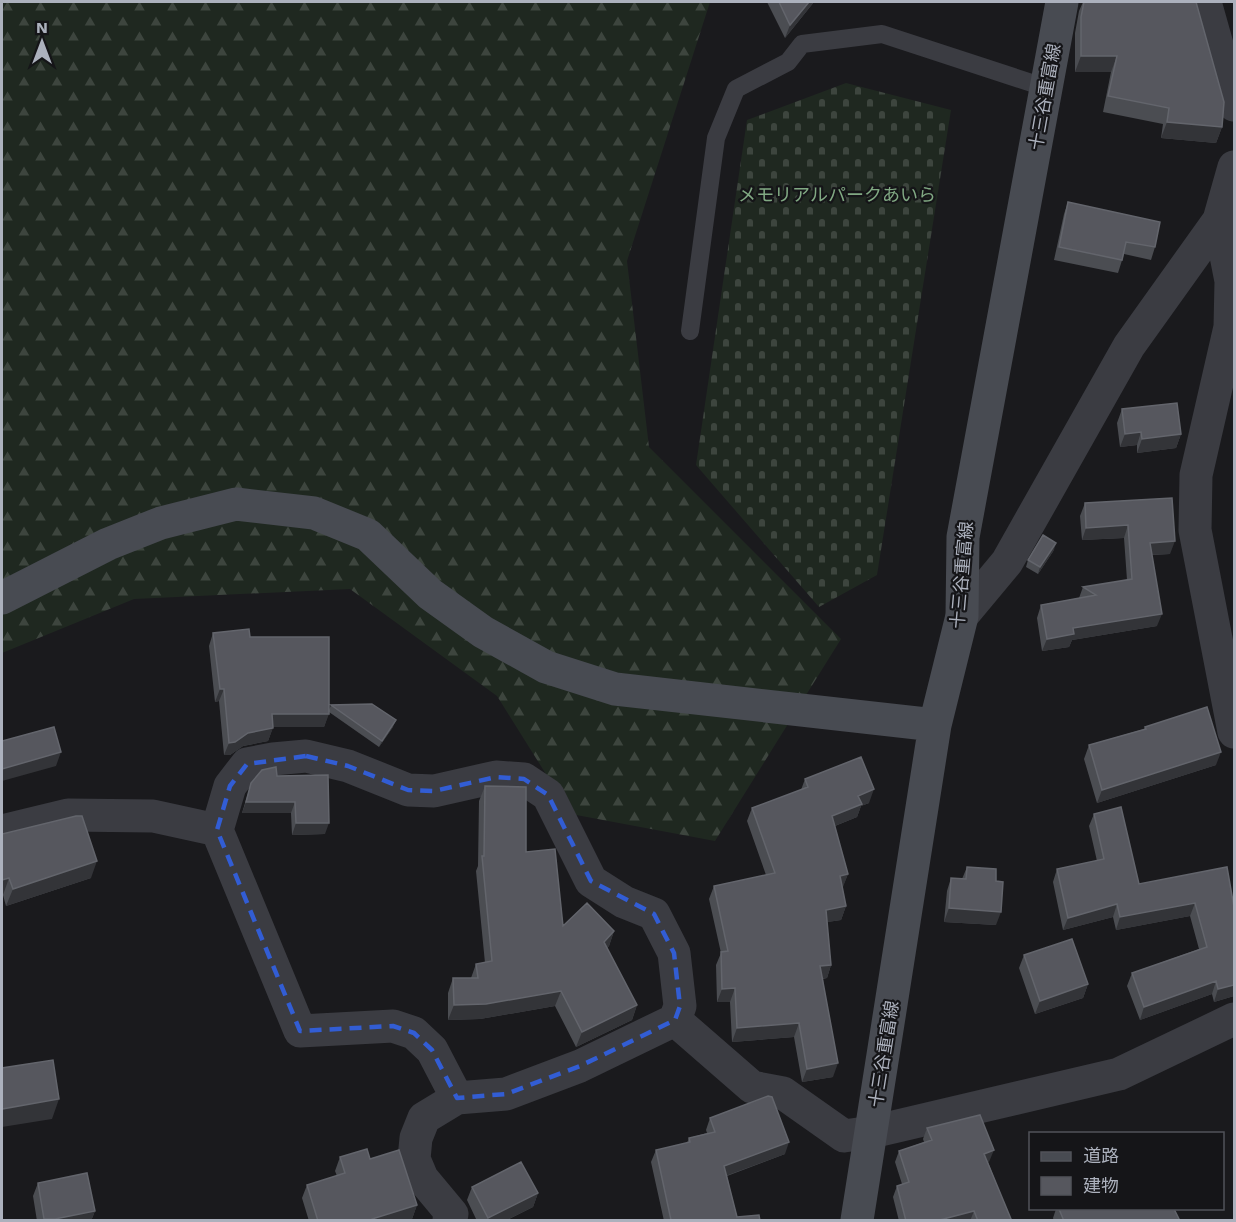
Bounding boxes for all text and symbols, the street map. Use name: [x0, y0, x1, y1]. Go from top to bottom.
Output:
north arrow: [12, 12, 72, 72]
text: N: [36, 18, 48, 37]
street label: 十三谷重富線: [1025, 42, 1064, 152]
park label: メモリアルパークあいら: [738, 184, 936, 205]
street label: 十三谷重富線: [946, 520, 977, 630]
street label: 十三谷重富線: [865, 999, 902, 1109]
legend: [1029, 1132, 1224, 1210]
text: 道路: [1083, 1145, 1119, 1166]
text: 建物: [1083, 1175, 1119, 1196]

